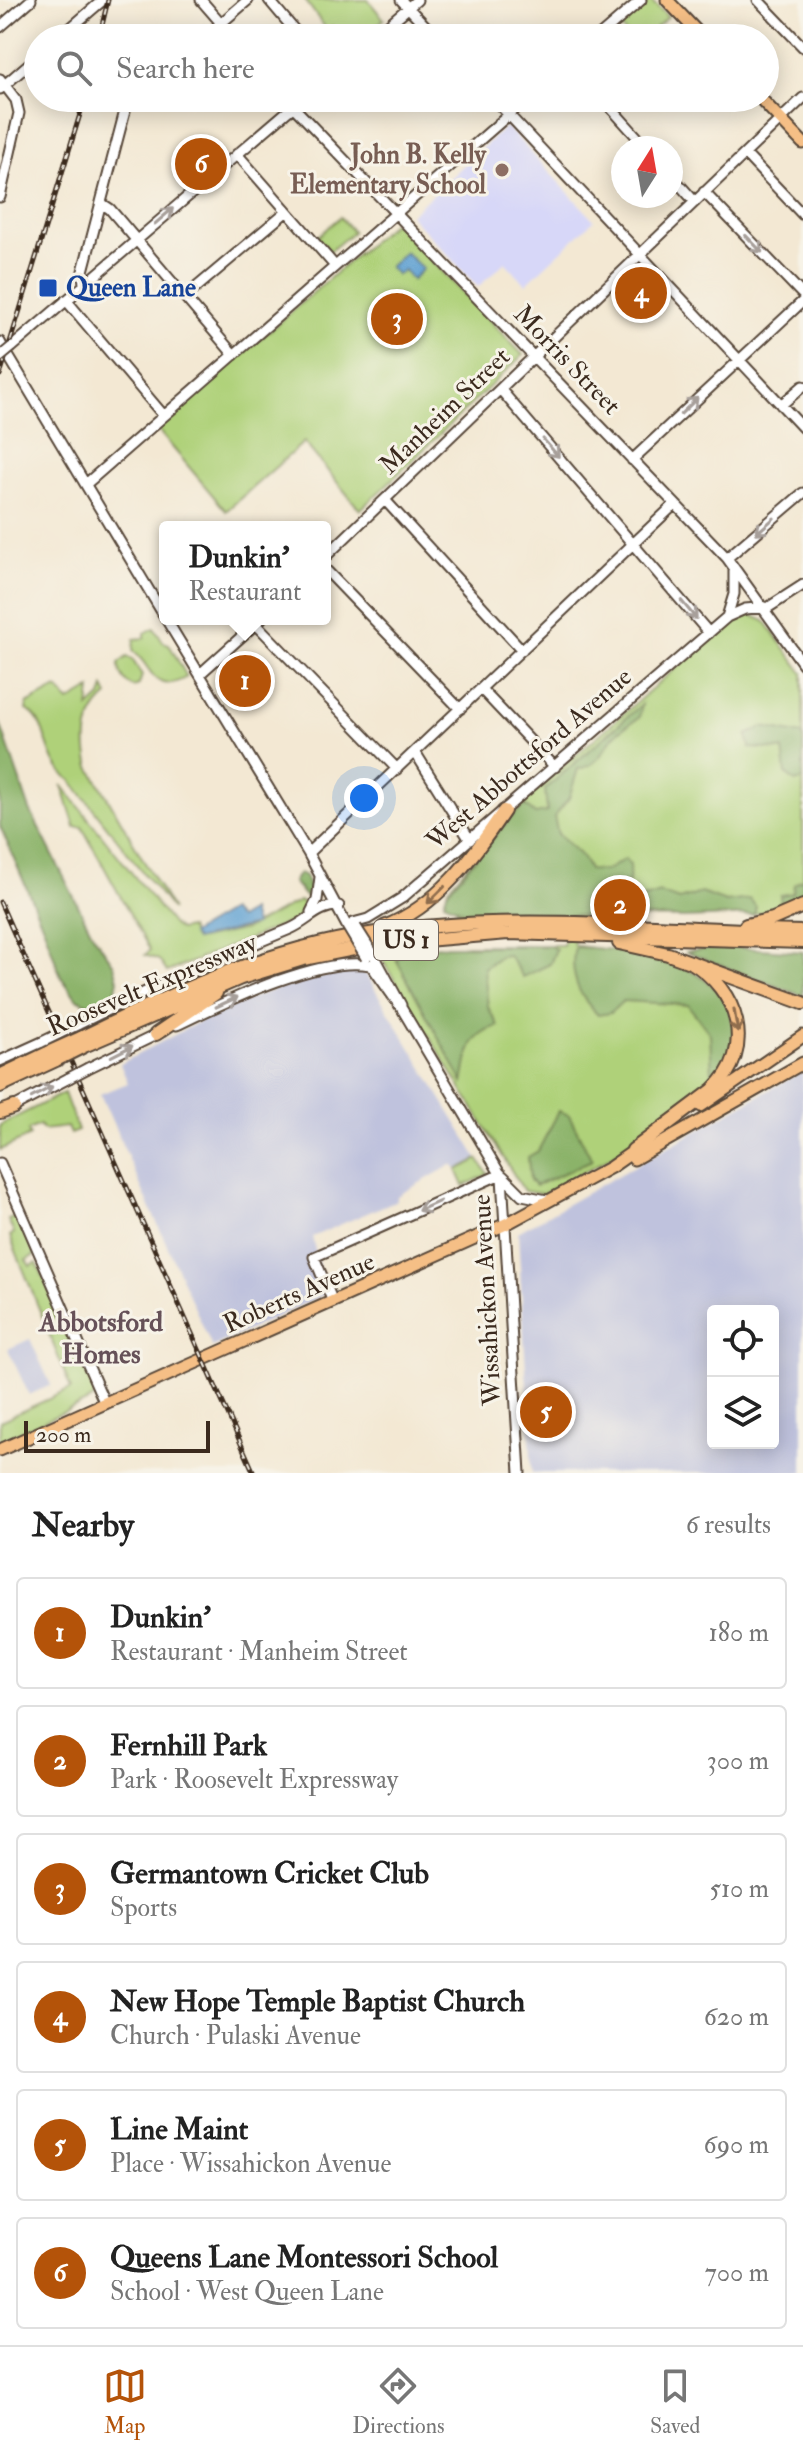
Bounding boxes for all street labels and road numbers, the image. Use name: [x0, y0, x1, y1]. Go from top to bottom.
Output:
street label: Morris Street: [507, 298, 627, 422]
street label: Manheim Street: [373, 341, 517, 481]
street label: West Abbottsford Avenue: [419, 661, 638, 858]
road number: US 1: [374, 920, 438, 960]
street label: Roosevelt Expressway: [42, 926, 263, 1045]
street label: Wissahickon Avenue: [465, 1193, 509, 1407]
street label: Roberts Avenue: [218, 1245, 380, 1341]

